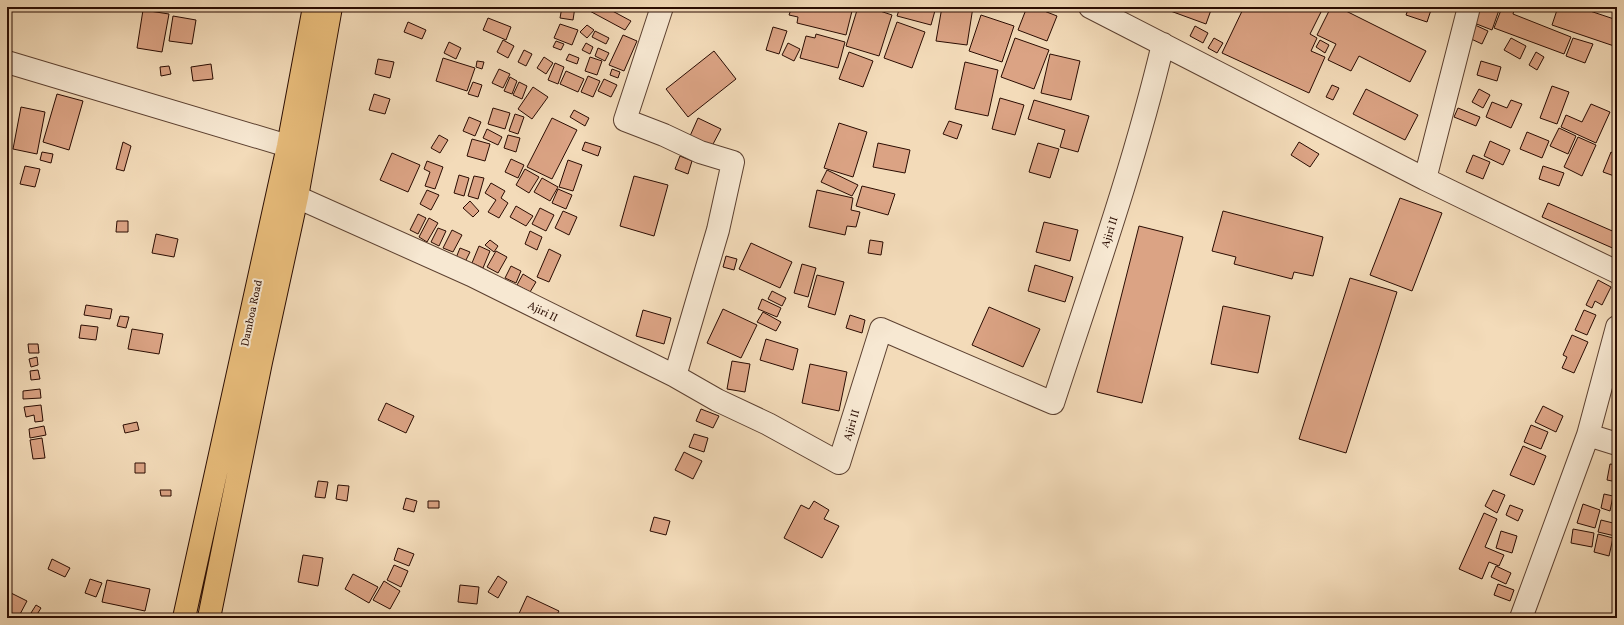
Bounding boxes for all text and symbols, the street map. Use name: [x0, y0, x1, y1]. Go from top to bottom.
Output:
street label: Ajiri II: [1098, 215, 1123, 250]
street label: Damboa Road: [238, 279, 267, 348]
street label: Ajiri II: [525, 299, 560, 326]
street label: Ajiri II: [841, 408, 864, 443]

